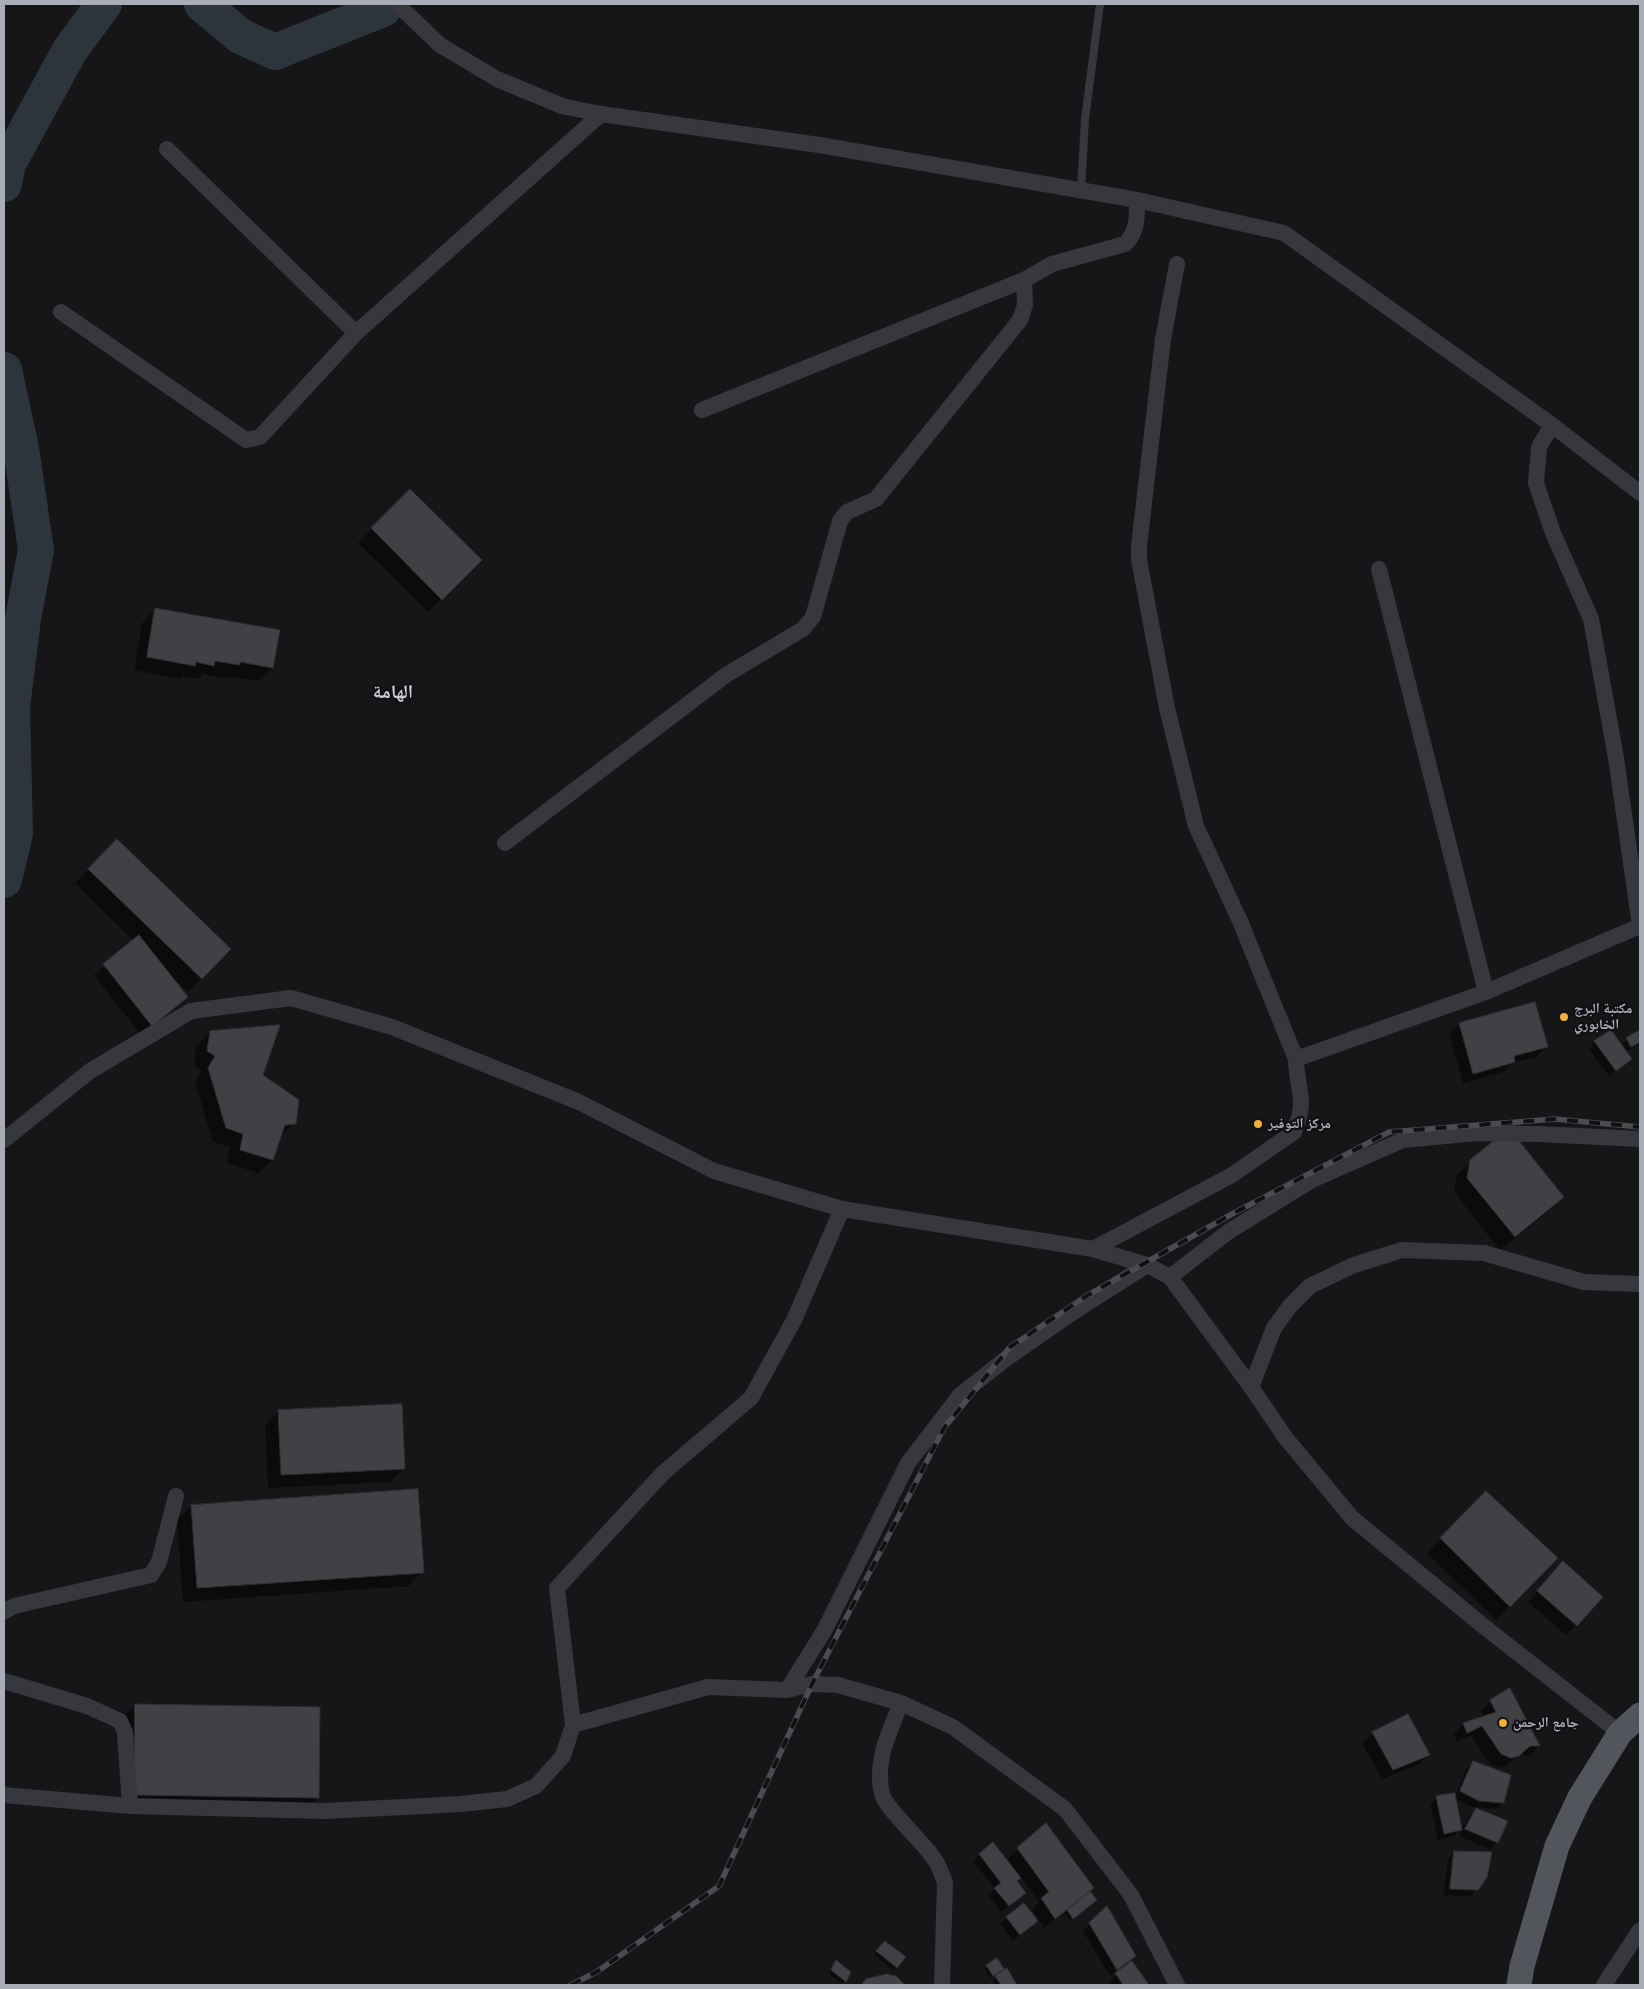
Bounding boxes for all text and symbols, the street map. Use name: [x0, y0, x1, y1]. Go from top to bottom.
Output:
district label: الهامة: [373, 682, 413, 704]
place label: مكتبة البرج الخابوري: [1574, 1001, 1632, 1034]
marker: مكتبة البرج الخابوري: [1558, 1011, 1570, 1023]
place label: مركز التوفير: [1268, 1116, 1331, 1132]
marker: مركز التوفير: [1252, 1118, 1264, 1130]
place label: جامع الرحمن: [1513, 1715, 1579, 1731]
marker: جامع الرحمن: [1497, 1717, 1509, 1729]

